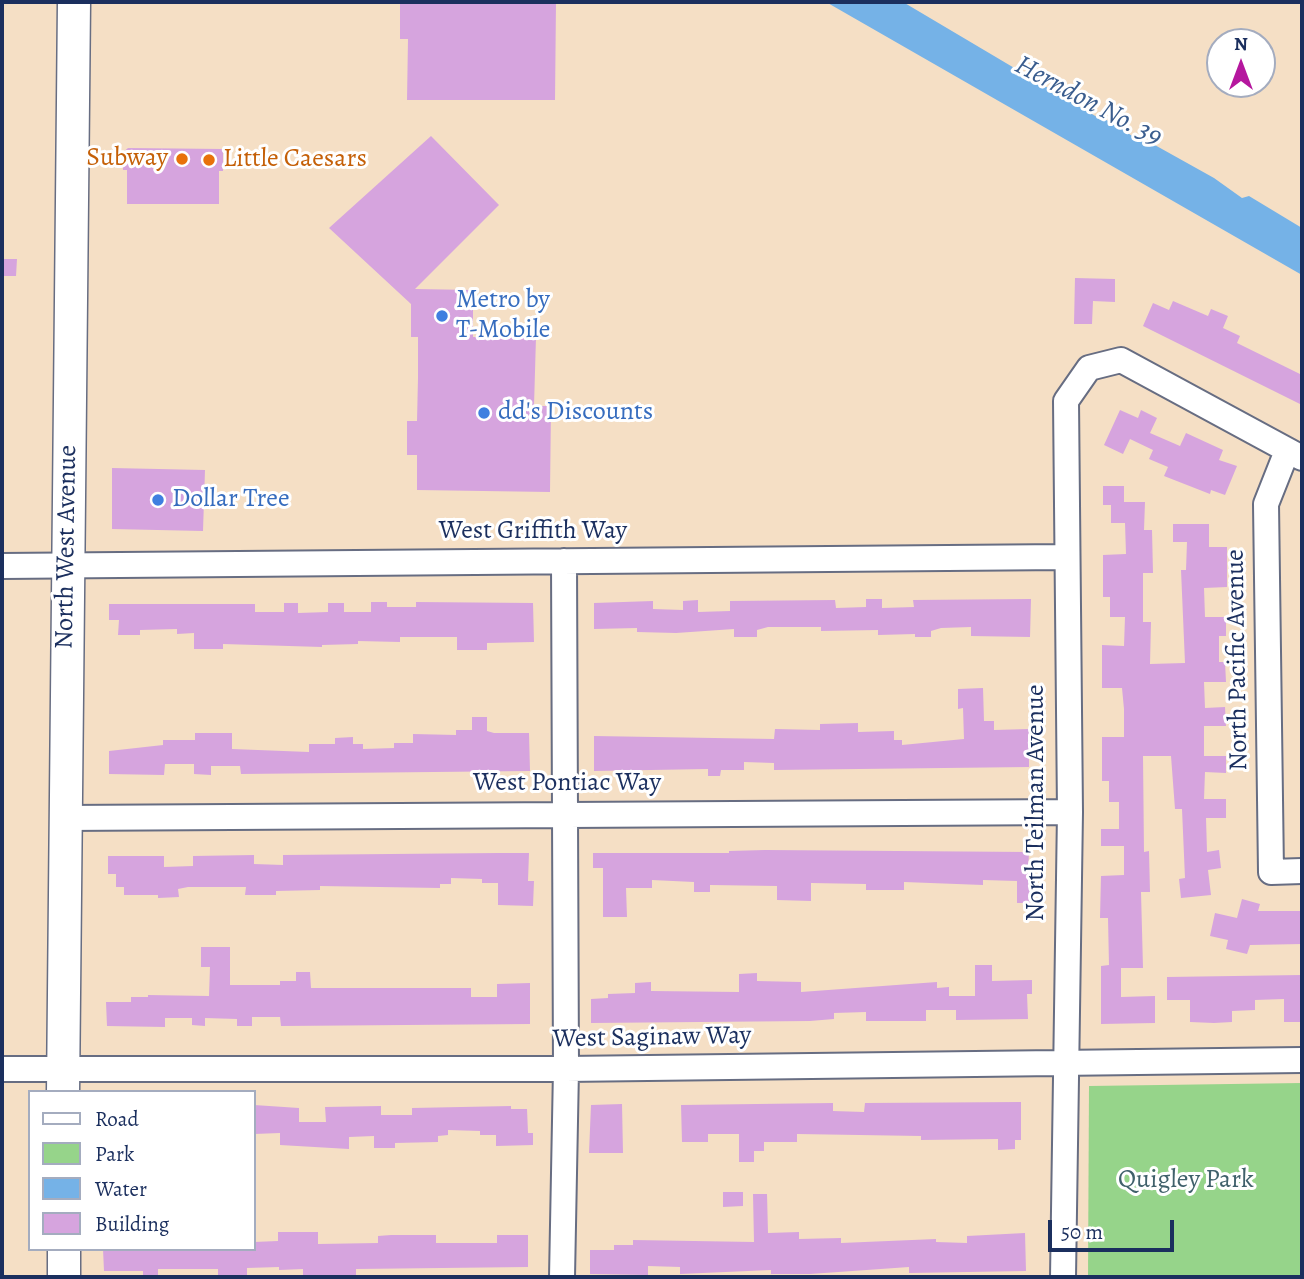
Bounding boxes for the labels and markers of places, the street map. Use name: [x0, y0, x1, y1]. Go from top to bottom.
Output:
place label: Subway: [86, 143, 168, 175]
place label: Little Caesars: [223, 144, 367, 176]
marker: Subway: [174, 151, 190, 167]
marker: Little Caesars: [201, 152, 217, 168]
place label: Metro by T-Mobile: [456, 285, 550, 346]
marker: Metro by T-Mobile: [434, 308, 450, 324]
place label: dd's Discounts: [498, 397, 653, 429]
marker: dd's Discounts: [476, 405, 492, 421]
place label: Dollar Tree: [172, 484, 290, 516]
marker: Dollar Tree: [150, 492, 166, 508]

